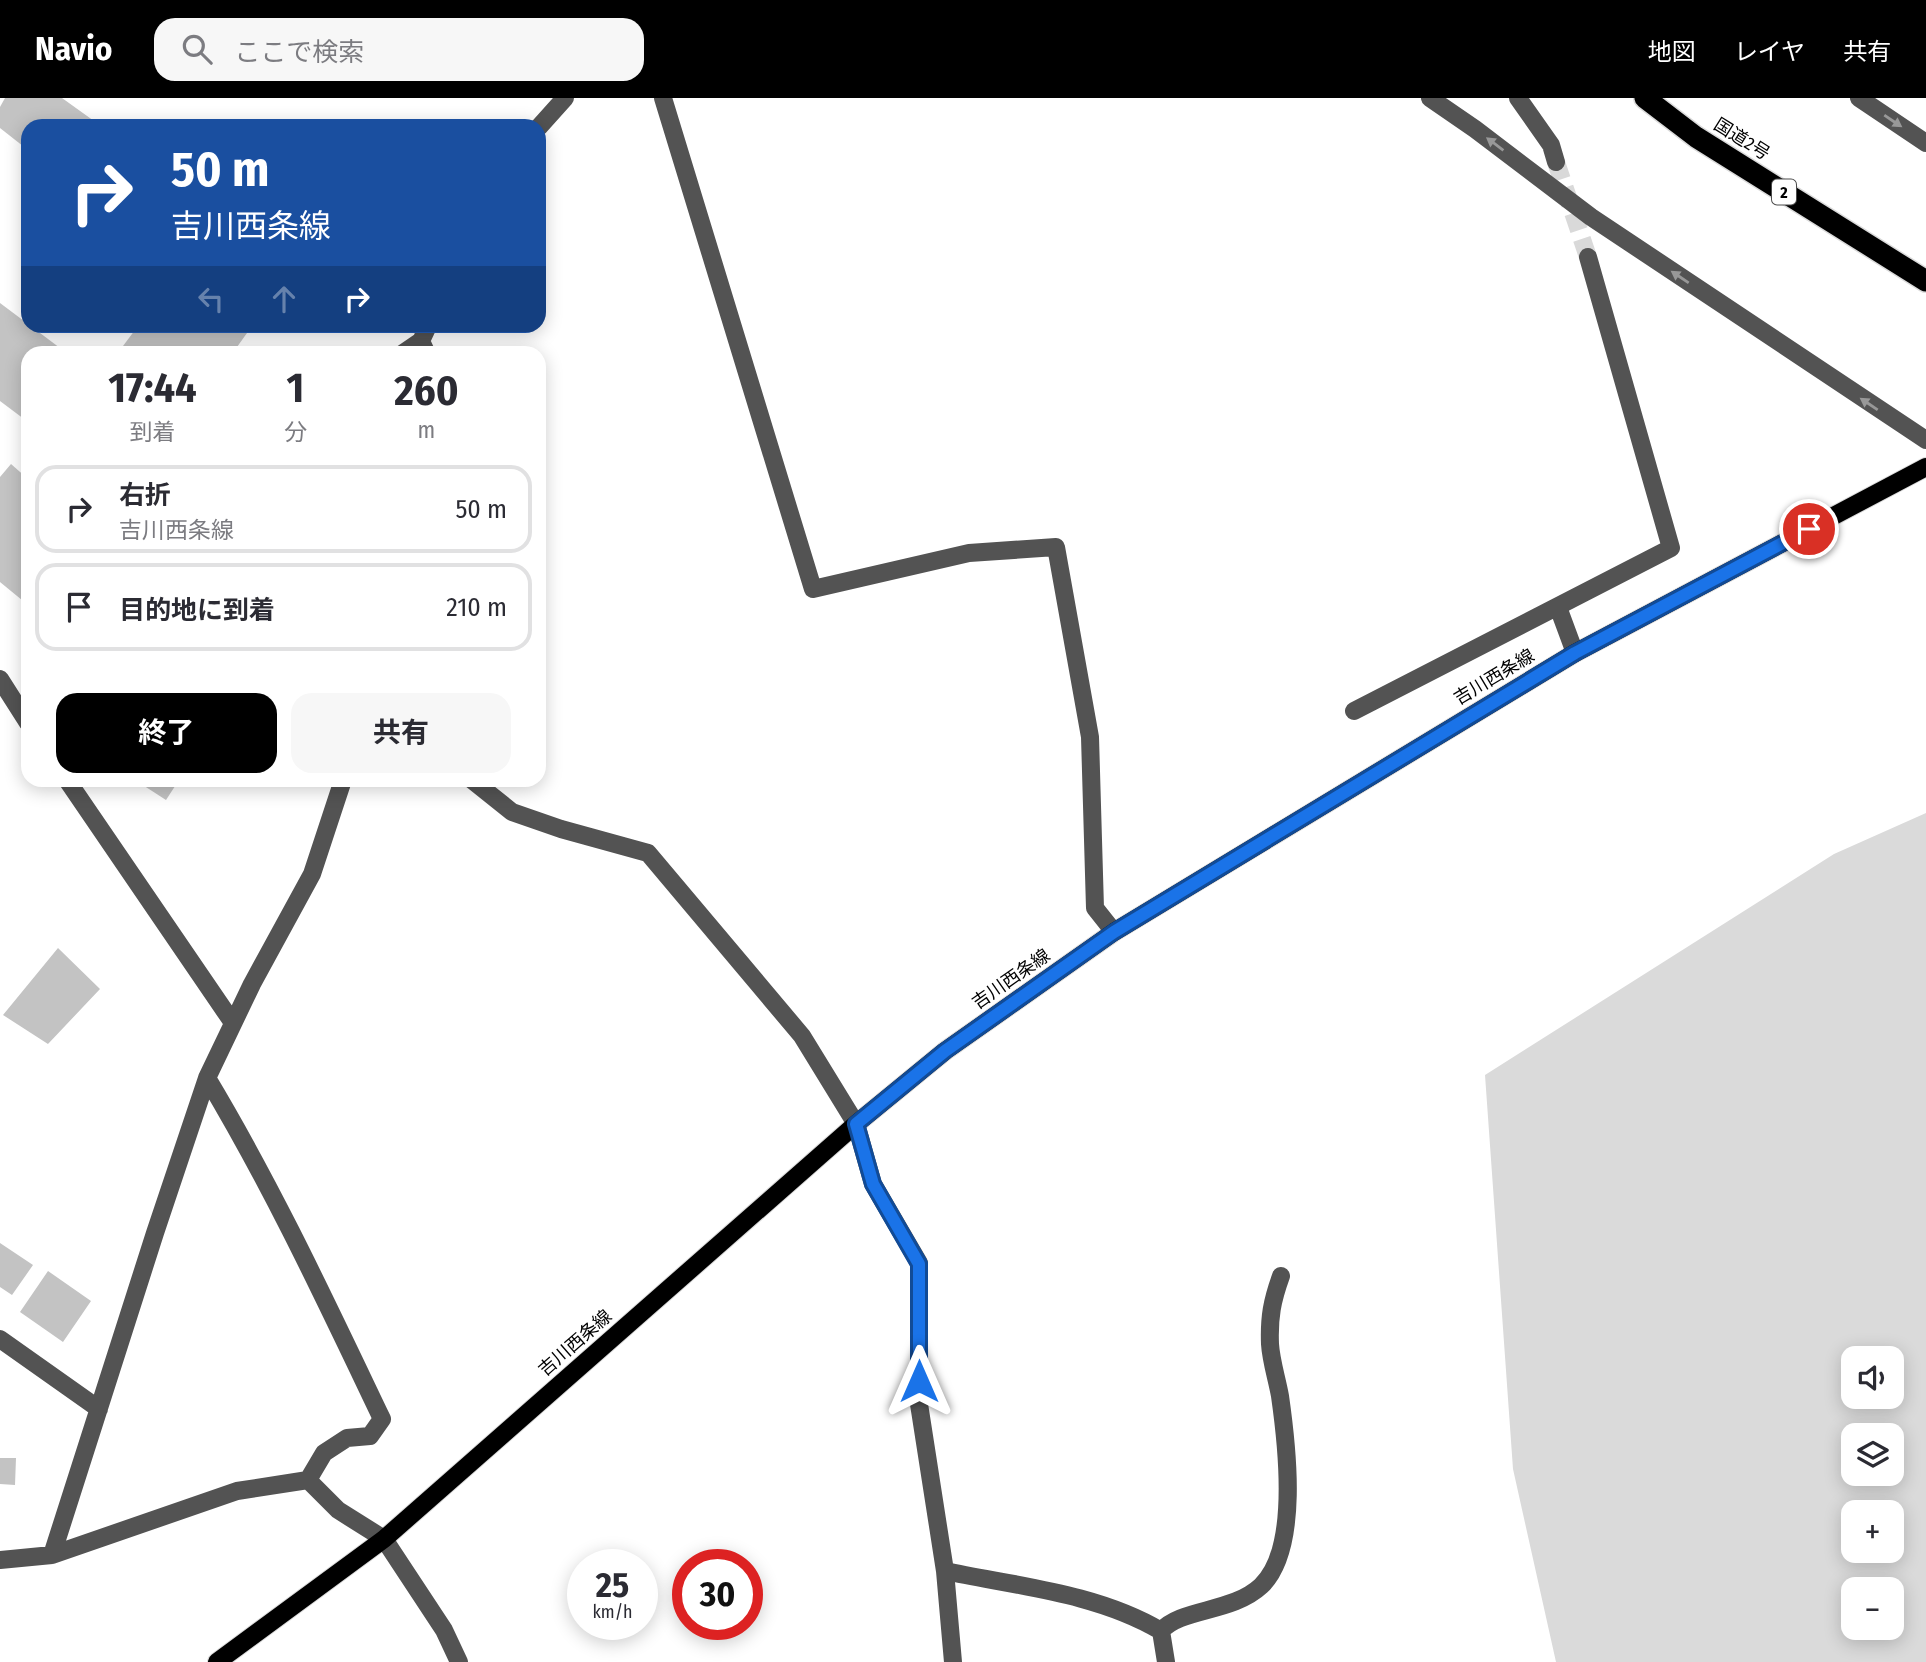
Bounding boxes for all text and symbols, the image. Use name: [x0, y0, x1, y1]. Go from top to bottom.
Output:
search box: [154, 18, 644, 81]
text: Navio: [35, 29, 112, 69]
icon: search: [178, 30, 216, 68]
text: ここで検索: [234, 37, 364, 68]
text: 地図: [1648, 38, 1696, 66]
text: レイヤ: [1734, 38, 1805, 66]
text: 共有: [1843, 38, 1891, 66]
street label: 国道2号: [1710, 113, 1774, 165]
one-way arrow: [1884, 114, 1902, 128]
one-way arrow: [1486, 137, 1504, 151]
text: 50 m: [171, 140, 269, 199]
icon: right: [56, 147, 147, 238]
road number: 2: [1772, 180, 1796, 204]
text: 吉川西条線: [171, 207, 331, 245]
one-way arrow: [1670, 270, 1690, 283]
icon: left: [192, 280, 230, 318]
icon: ahead: [265, 280, 303, 318]
icon: right: [338, 280, 376, 318]
text: 17:44: [108, 363, 197, 413]
text: 1: [287, 363, 304, 413]
text: 260: [394, 366, 459, 416]
one-way arrow: [1859, 398, 1878, 411]
text: m: [418, 416, 435, 444]
text: 到着: [129, 418, 175, 446]
text: 分: [284, 418, 307, 446]
text: 右折: [119, 480, 171, 511]
icon: right: [60, 490, 98, 528]
text: 50 m: [455, 494, 507, 525]
pin: [1779, 499, 1839, 559]
icon: arrive: [1790, 510, 1828, 548]
text: 吉川西条線: [119, 516, 234, 544]
icon: arrive: [60, 588, 98, 626]
text: 210 m: [446, 592, 507, 623]
text: 目的地に到着: [119, 595, 275, 626]
street label: 吉川西条線: [1450, 644, 1538, 710]
button: 終了: [56, 693, 277, 773]
button: 共有: [291, 693, 511, 773]
street label: 吉川西条線: [968, 944, 1054, 1014]
street label: 吉川西条線: [534, 1305, 616, 1381]
position arrow: [882, 1344, 956, 1418]
map controls: [1841, 1346, 1904, 1640]
button: sound: [1841, 1346, 1904, 1409]
button: layers: [1841, 1423, 1904, 1486]
button: +: [1841, 1500, 1904, 1563]
speed limit sign: 30: [672, 1549, 763, 1640]
text: 25: [596, 1564, 629, 1606]
button: −: [1841, 1577, 1904, 1640]
text: km/h: [592, 1601, 633, 1623]

